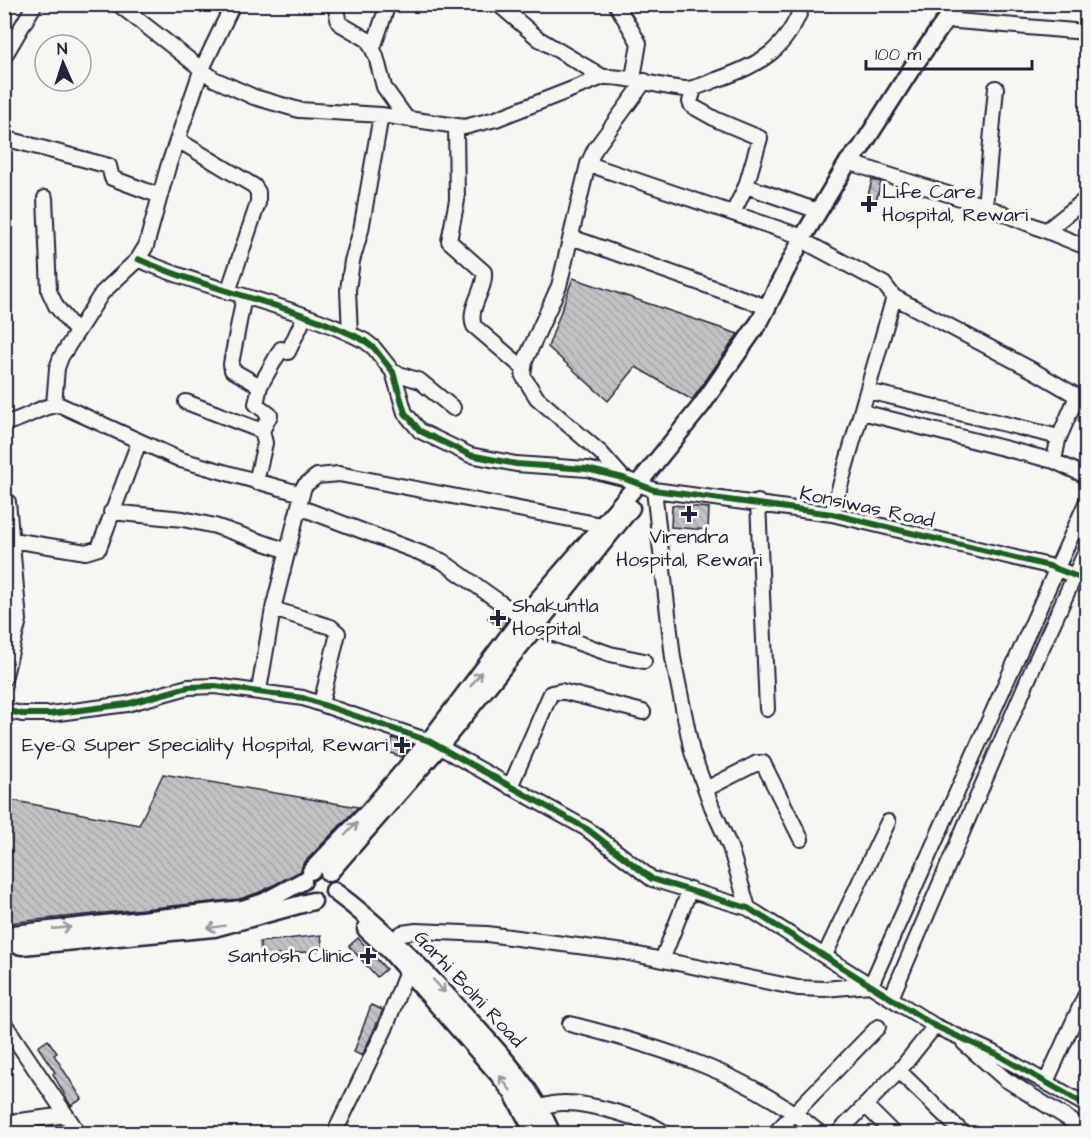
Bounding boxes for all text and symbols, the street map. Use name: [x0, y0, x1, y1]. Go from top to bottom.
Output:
north arrow: [33, 33, 93, 93]
scale bar: [866, 33, 1032, 71]
text: N: [57, 38, 68, 60]
text: 100 m: [875, 42, 921, 67]
place label: Life Care Hospital, Rewari: [882, 178, 1028, 229]
marker: Life Care Hospital, Rewari: [860, 195, 878, 213]
street label: Konsiwas Road: [797, 479, 937, 535]
marker: Virendra Hospital, Rewari: [680, 505, 698, 523]
place label: Virendra Hospital, Rewari: [616, 523, 762, 574]
place label: Shakuntla Hospital: [512, 592, 599, 643]
marker: Shakuntla Hospital: [489, 609, 507, 627]
one-way arrow: [469, 672, 482, 688]
place label: Eye-Q Super Speciality Hospital, Rewari: [22, 731, 388, 760]
marker: Eye-Q Super Speciality Hospital, Rewari: [393, 736, 411, 754]
one-way arrow: [344, 822, 358, 837]
one-way arrow: [207, 921, 226, 932]
one-way arrow: [52, 922, 72, 933]
street label: Garhi Bolni Road: [407, 924, 531, 1054]
place label: Santosh Clinic: [228, 942, 354, 970]
marker: Santosh Clinic: [359, 947, 377, 965]
one-way arrow: [432, 979, 446, 994]
one-way arrow: [499, 1075, 512, 1091]

